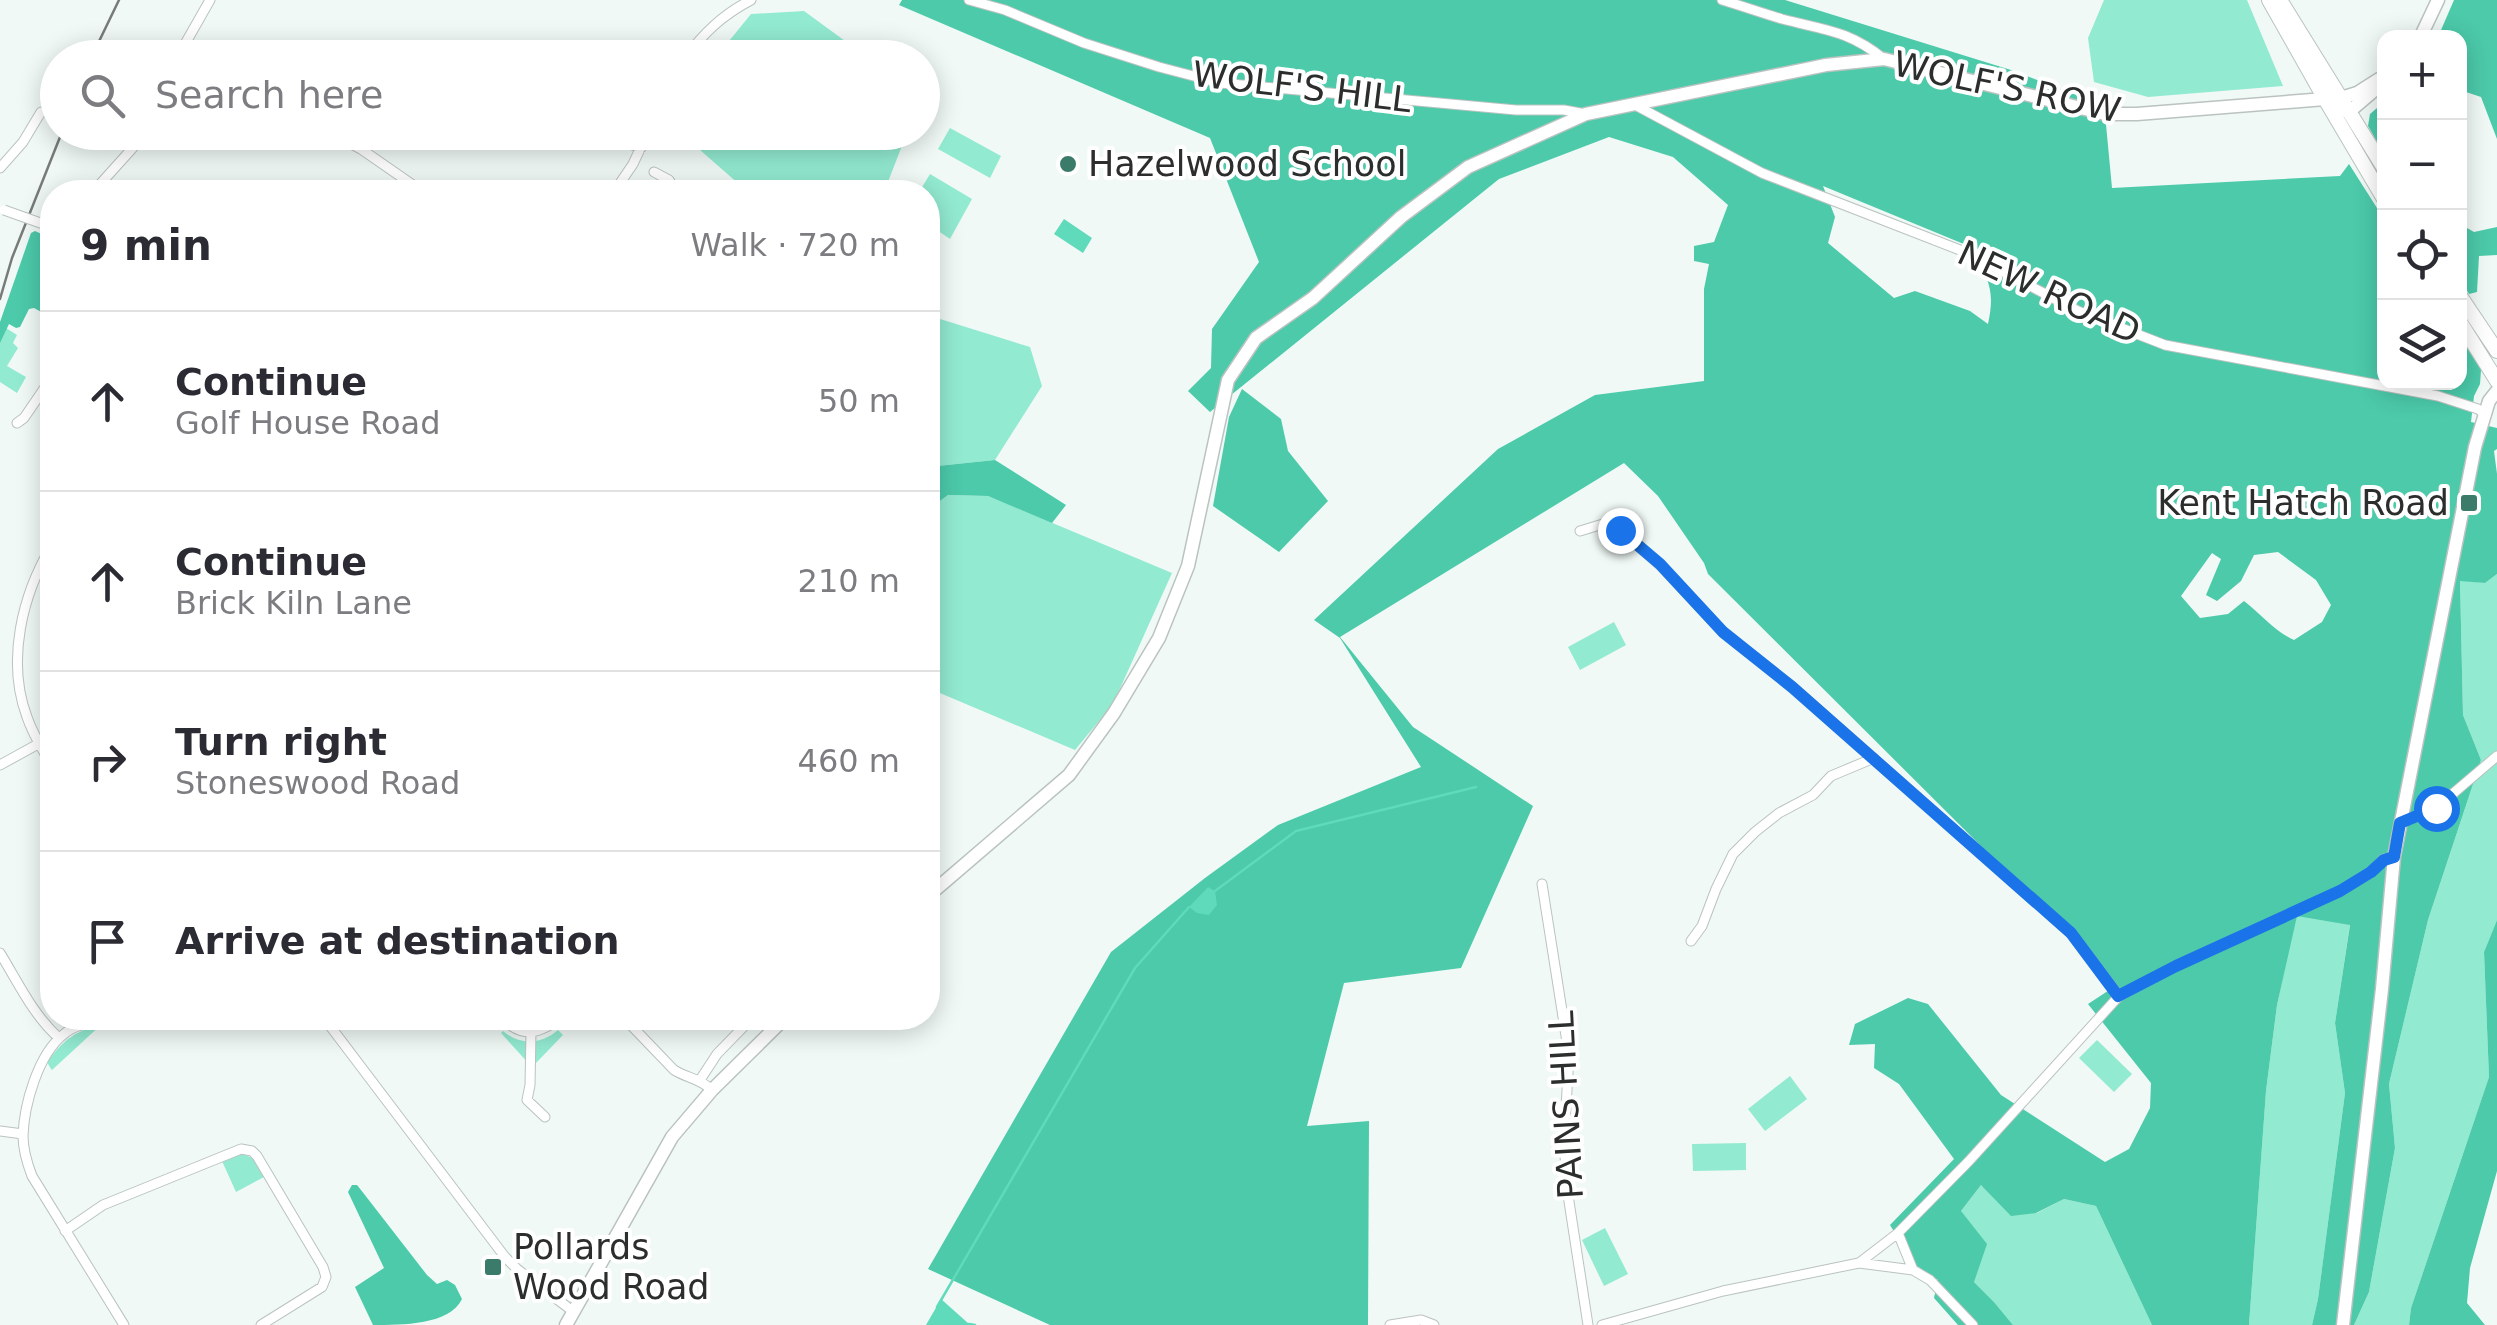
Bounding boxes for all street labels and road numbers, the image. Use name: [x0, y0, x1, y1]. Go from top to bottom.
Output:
street label: WOLF'S ROW: [1890, 43, 2124, 131]
street label: WOLF'S HILL: [1190, 54, 1414, 120]
street label: NEW ROAD: [1952, 232, 2146, 352]
street label: PAINS HILL: [1541, 1009, 1591, 1200]

